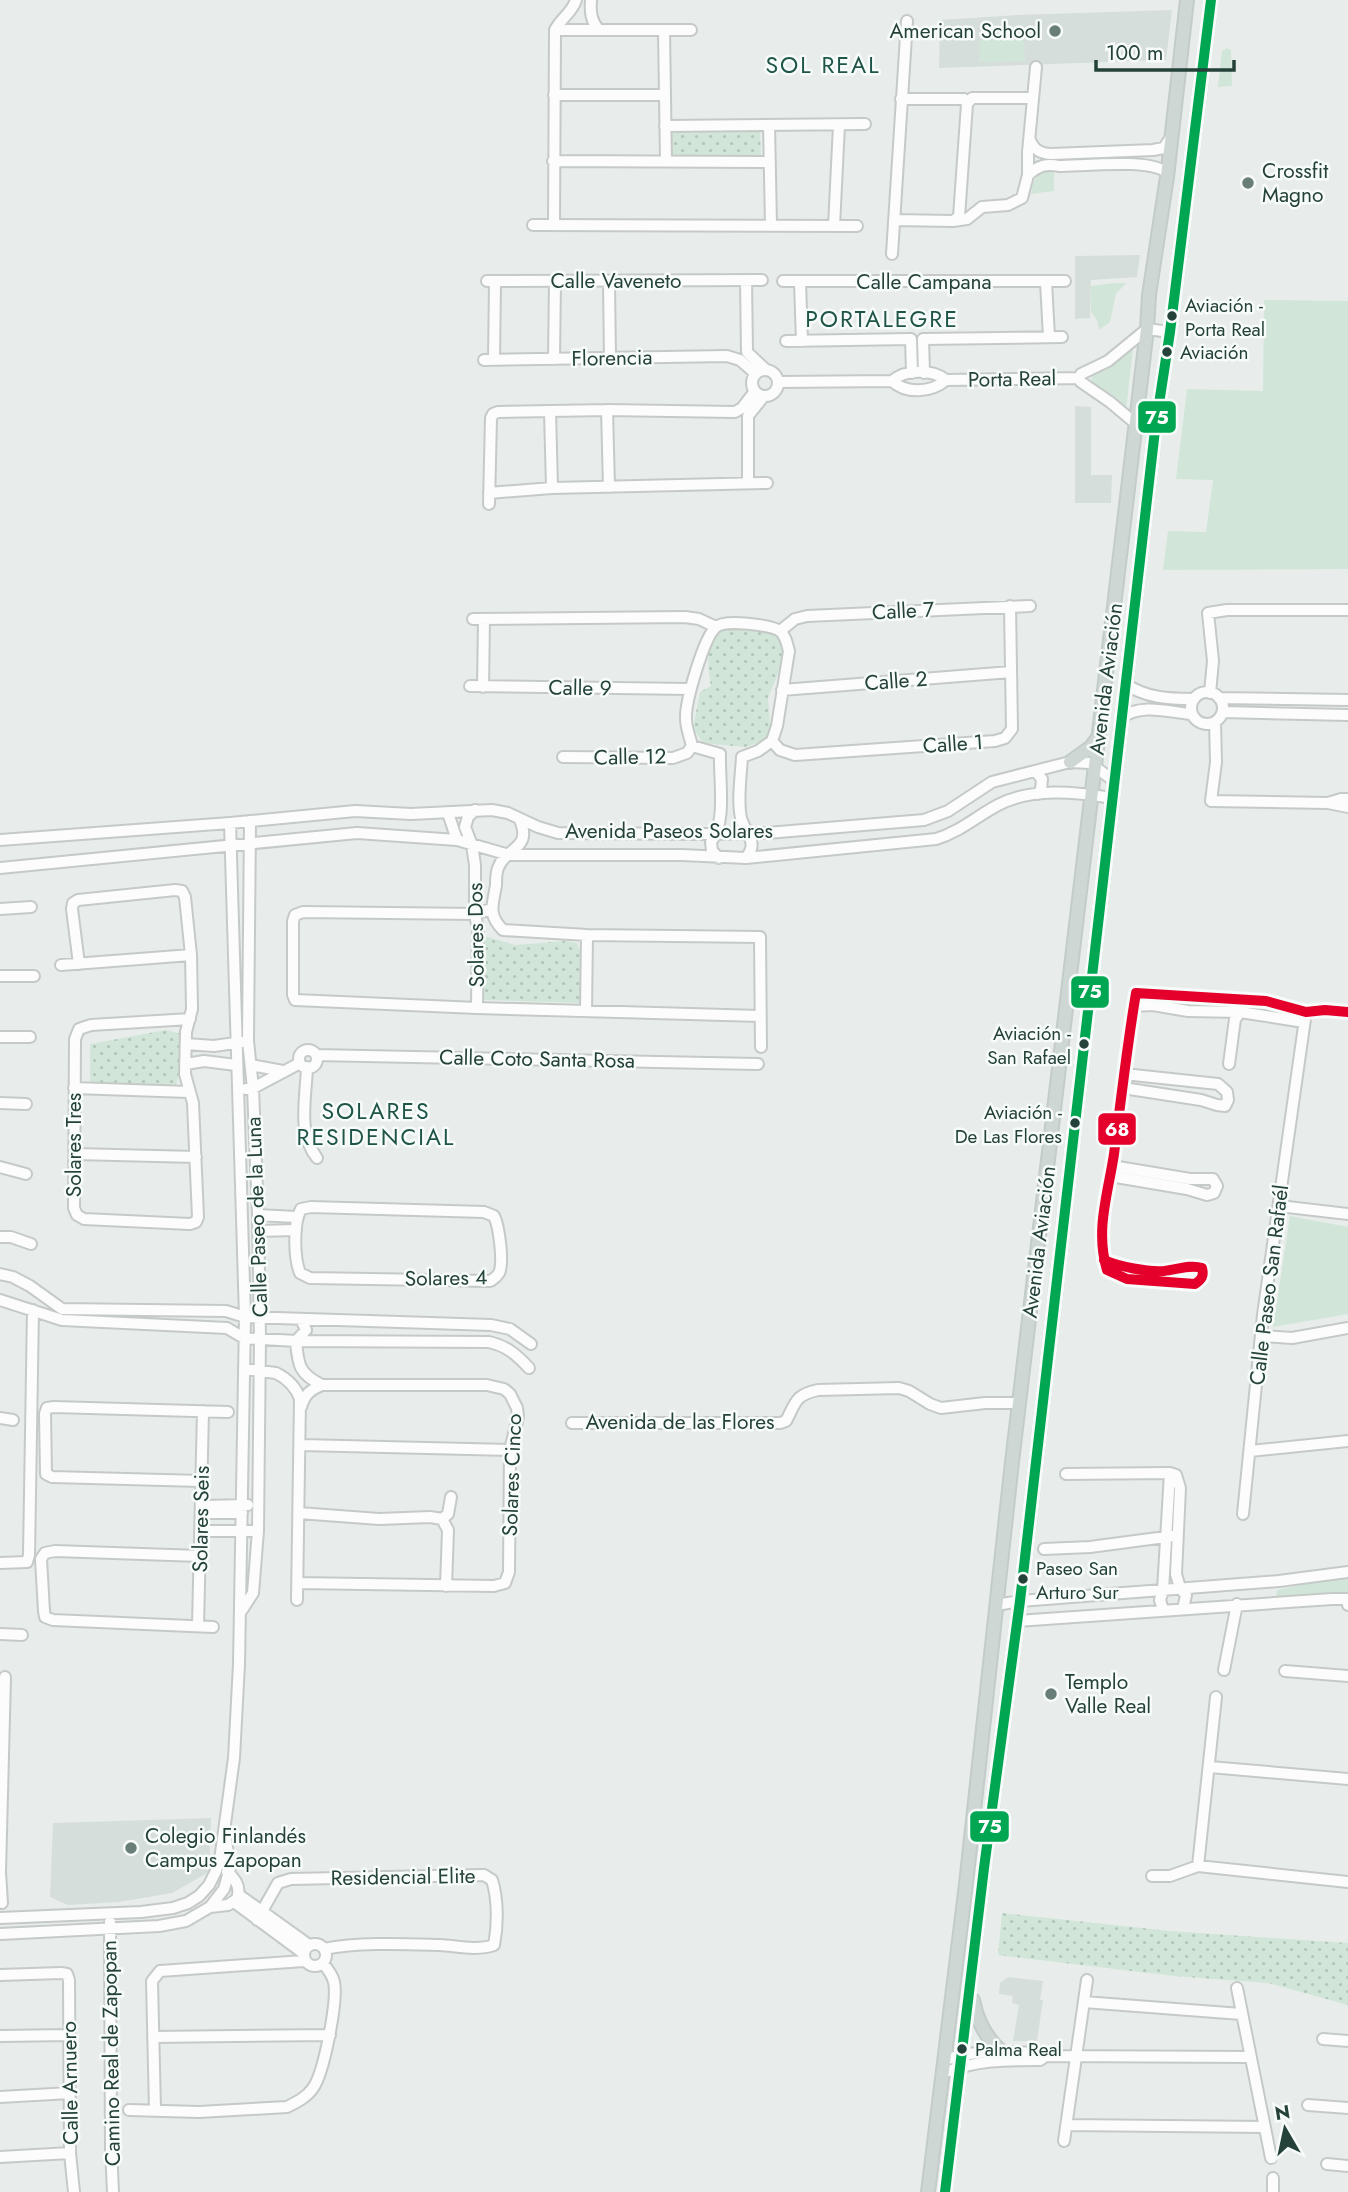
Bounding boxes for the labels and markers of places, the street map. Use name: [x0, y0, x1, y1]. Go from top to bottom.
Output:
place label: American School: [889, 16, 1041, 46]
marker: American School: [1047, 23, 1063, 39]
place label: Crossfit Magno: [1262, 156, 1328, 210]
marker: Crossfit Magno: [1240, 175, 1256, 191]
place label: Aviación - Porta Real: [1185, 292, 1265, 343]
marker: Aviación - Porta Real: [1165, 309, 1179, 323]
place label: Aviación: [1180, 339, 1248, 366]
marker: Aviación: [1160, 345, 1174, 359]
place label: Aviación - San Rafael: [987, 1020, 1071, 1071]
marker: Aviación - San Rafael: [1077, 1037, 1091, 1051]
place label: Aviación - De Las Flores: [955, 1099, 1062, 1150]
marker: Aviación - De Las Flores: [1068, 1116, 1082, 1130]
place label: Paseo San Arturo Sur: [1036, 1555, 1119, 1606]
marker: Paseo San Arturo Sur: [1016, 1572, 1030, 1586]
place label: Templo Valle Real: [1065, 1667, 1151, 1721]
marker: Templo Valle Real: [1043, 1686, 1059, 1702]
place label: Colegio Finlandés Campus Zapopan: [145, 1821, 306, 1875]
marker: Colegio Finlandés Campus Zapopan: [123, 1840, 139, 1856]
place label: Palma Real: [975, 2036, 1062, 2063]
marker: Palma Real: [955, 2042, 969, 2056]

